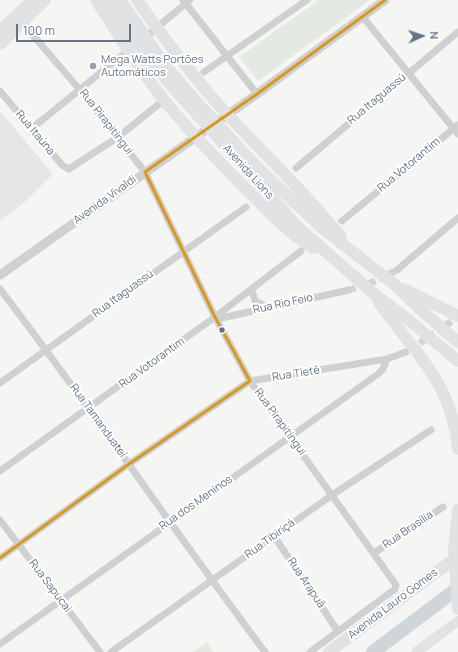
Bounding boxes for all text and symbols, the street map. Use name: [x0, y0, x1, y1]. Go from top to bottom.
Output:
scale bar: [18, 16, 133, 42]
north arrow: [402, 16, 442, 56]
text: 100 m: [23, 22, 55, 39]
text: N: [427, 31, 442, 40]
place label: Mega Watts Portões Automáticos: [101, 53, 204, 79]
marker: Mega Watts Portões Automáticos: [88, 61, 98, 71]
street label: Rua Itaguassú: [345, 71, 409, 127]
street label: Rua Pirapitingui: [76, 87, 136, 157]
street label: Rua Itaúna: [13, 108, 57, 158]
street label: Rua Votorantim: [375, 135, 443, 195]
street label: Avenida Lions: [220, 142, 276, 202]
street label: Avenida Vivaldi: [71, 173, 139, 227]
street label: Rua Itaguassú: [90, 267, 156, 321]
street label: Rua Rio Feio: [252, 291, 314, 317]
unlabelled marker: [217, 325, 227, 335]
street label: Rua Votorantim: [117, 335, 187, 391]
street label: Rua Tietê: [271, 364, 321, 384]
street label: Rua Tamanduateí: [67, 382, 129, 460]
street label: Rua Pirapitingui: [251, 386, 309, 458]
street label: Rua dos Meninos: [157, 473, 235, 533]
street label: Rua Brasília: [380, 508, 436, 552]
street label: Rua Tibiriçá: [242, 516, 298, 562]
street label: Rua Arapuã: [284, 555, 328, 611]
street label: Rua Sapucai: [26, 557, 74, 615]
street label: Avenida Lauro Gomes: [346, 566, 440, 642]

